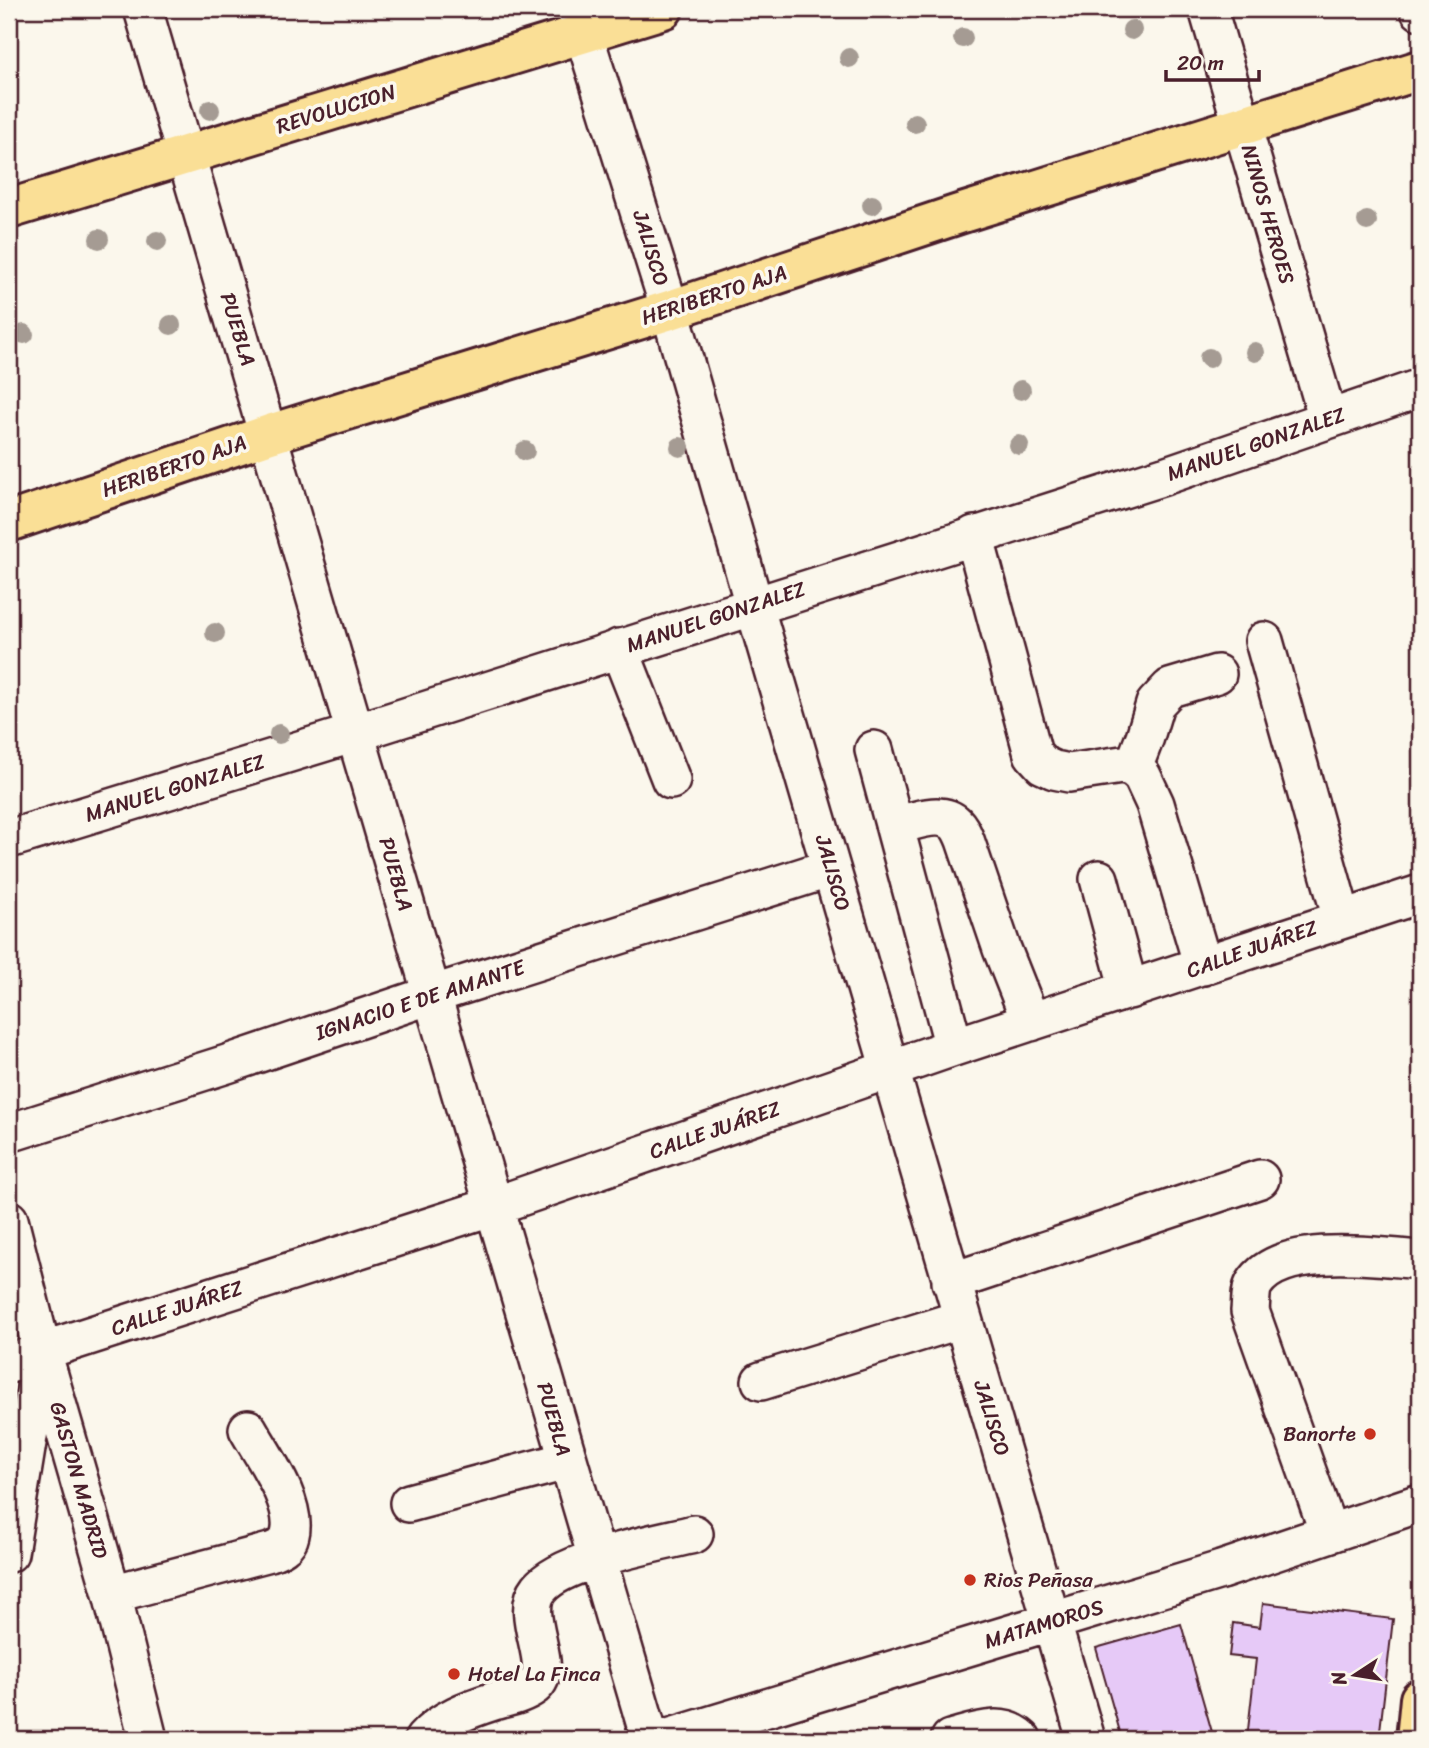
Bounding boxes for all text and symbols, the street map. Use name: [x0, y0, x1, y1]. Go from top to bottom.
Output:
scale bar: [1166, 38, 1259, 82]
text: 20 m: [1177, 44, 1224, 82]
street label: REVOLUCION: [271, 73, 401, 145]
street label: NINOS HEROES: [1230, 140, 1306, 288]
street label: JALISCO: [621, 204, 681, 291]
street label: HERIBERTO AJA: [636, 254, 792, 336]
street label: PUEBLA: [209, 288, 267, 370]
street label: MANUEL GONZALEZ: [1161, 396, 1351, 492]
street label: HERIBERTO AJA: [96, 423, 252, 509]
street label: MANUEL GONZALEZ: [621, 570, 811, 664]
street label: MANUEL GONZALEZ: [80, 743, 270, 833]
street label: JALISCO: [804, 829, 862, 916]
street label: PUEBLA: [367, 833, 425, 915]
street label: CALLE JUÁREZ: [1181, 909, 1323, 989]
street label: IGNACIO E DE AMANTE: [309, 948, 531, 1052]
street label: CALLE JUÁREZ: [644, 1090, 786, 1170]
street label: CALLE JUÁREZ: [106, 1269, 248, 1347]
street label: JALISCO: [962, 1374, 1022, 1461]
street label: PUEBLA: [525, 1378, 583, 1460]
street label: GASTON MADRID: [38, 1397, 120, 1563]
place label: Banorte: [1283, 1415, 1356, 1453]
marker: Banorte: [1362, 1426, 1378, 1442]
place label: Rios Peñasa: [984, 1561, 1093, 1599]
marker: Rios Peñasa: [962, 1572, 978, 1588]
street label: MATAMOROS: [979, 1588, 1109, 1660]
north arrow: [1320, 1640, 1390, 1710]
place label: Hotel La Finca: [468, 1655, 601, 1693]
marker: Hotel La Finca: [446, 1666, 462, 1682]
text: N: [1321, 1668, 1357, 1689]

